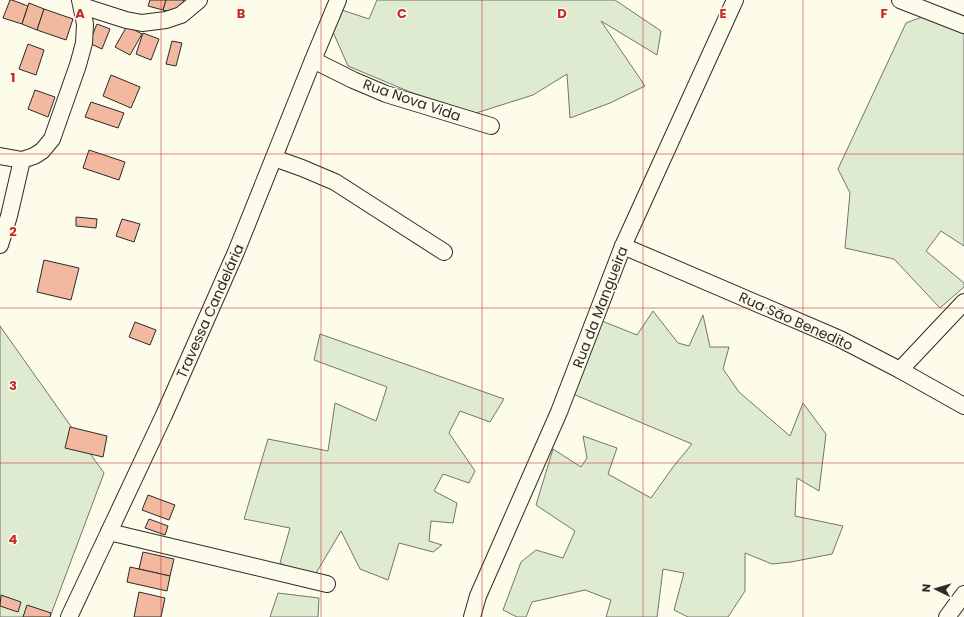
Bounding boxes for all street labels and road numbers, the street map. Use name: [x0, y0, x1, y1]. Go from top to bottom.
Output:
street label: Rua Nova Vida: [360, 74, 464, 126]
street label: Travessa Candelária: [171, 241, 249, 381]
street label: Rua da Mangueira: [568, 243, 632, 371]
street label: Rua São Benedito: [736, 287, 856, 355]

